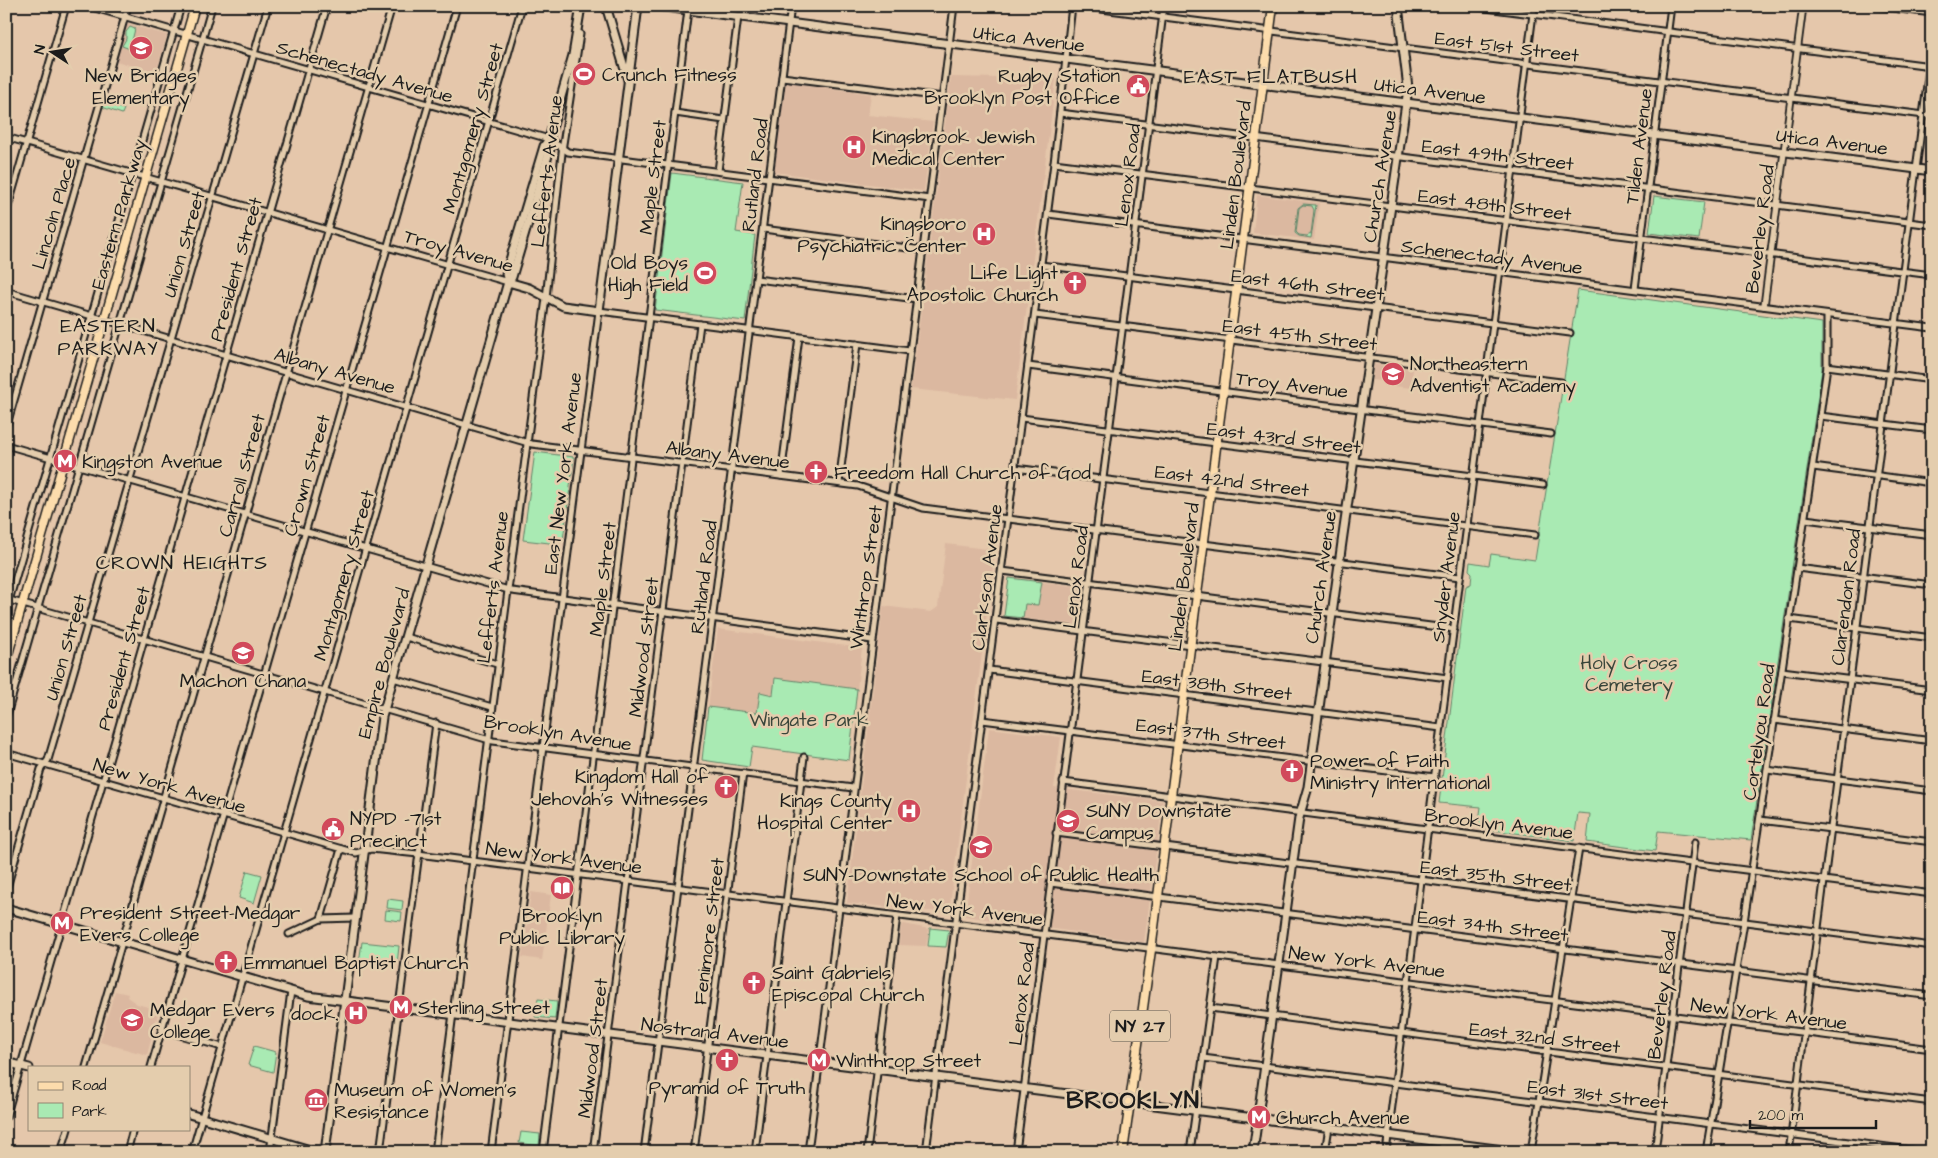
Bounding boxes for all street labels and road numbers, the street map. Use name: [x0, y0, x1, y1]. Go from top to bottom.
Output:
street label: Utica Avenue: [971, 19, 1086, 60]
street label: East 51st Street: [1433, 25, 1581, 70]
street label: Schenectady Avenue: [273, 34, 456, 112]
street label: Montgomery Street: [436, 40, 512, 217]
street label: Utica Avenue: [1372, 71, 1487, 112]
street label: Tilden Avenue: [1619, 87, 1660, 206]
street label: Lefferts Avenue: [525, 93, 570, 249]
street label: Linden Boulevard: [1214, 99, 1259, 251]
street label: Church Avenue: [1357, 108, 1404, 244]
street label: Rutland Road: [735, 117, 776, 233]
street label: Maple Street: [633, 118, 674, 236]
street label: Lenox Road: [1109, 122, 1148, 228]
street label: Utica Avenue: [1774, 122, 1889, 163]
street label: East 49th Street: [1420, 133, 1576, 178]
street label: Eastern Parkway: [85, 135, 155, 293]
street label: Lincoln Place: [26, 154, 83, 273]
street label: Beverley Road: [1739, 163, 1783, 295]
street label: East 48th Street: [1417, 183, 1573, 228]
street label: Union Street: [156, 188, 213, 301]
street label: President Street: [203, 194, 270, 345]
street label: Troy Avenue: [400, 223, 517, 281]
street label: Schenectady Avenue: [1399, 233, 1584, 283]
street label: East 46th Street: [1230, 263, 1386, 308]
street label: East 45th Street: [1221, 313, 1379, 358]
street label: Albany Avenue: [271, 341, 398, 403]
street label: Troy Avenue: [1234, 365, 1349, 407]
street label: East New York Avenue: [538, 371, 589, 576]
street label: Carroll Street: [212, 410, 273, 540]
street label: Crown Street: [277, 411, 338, 540]
street label: East 43rd Street: [1205, 416, 1363, 461]
street label: Albany Avenue: [664, 434, 791, 477]
street label: East 42nd Street: [1153, 459, 1311, 504]
street label: Montgomery Street: [307, 487, 383, 664]
street label: Linden Boulevard: [1162, 501, 1207, 653]
street label: Clarkson Avenue: [965, 502, 1010, 652]
street label: Winthrop Street: [843, 503, 890, 651]
street label: Lefferts Avenue: [471, 509, 516, 665]
street label: Church Avenue: [1299, 509, 1344, 645]
street label: Snyder Avenue: [1425, 510, 1469, 644]
street label: Rutland Road: [684, 519, 725, 635]
street label: Maple Street: [583, 520, 624, 638]
street label: Lenox Road: [1057, 524, 1096, 630]
street label: Clarendon Road: [1825, 527, 1868, 667]
street label: Midwood Street: [622, 575, 667, 719]
street label: President Street: [91, 583, 158, 734]
street label: Empire Boulevard: [351, 585, 418, 742]
street label: Union Street: [38, 591, 95, 704]
street label: Cortelyou Road: [1737, 662, 1783, 802]
street label: East 38th Street: [1140, 663, 1294, 708]
street label: Brooklyn Avenue: [482, 708, 634, 759]
street label: East 37th Street: [1135, 712, 1287, 757]
street label: New York Avenue: [90, 752, 249, 821]
street label: Brooklyn Avenue: [1423, 802, 1575, 848]
street label: New York Avenue: [484, 835, 644, 881]
street label: East 35th Street: [1419, 854, 1573, 899]
street label: Fenimore Street: [687, 856, 732, 1006]
street label: New York Avenue: [885, 887, 1045, 933]
street label: East 34th Street: [1416, 904, 1570, 949]
street label: Beverley Road: [1641, 929, 1685, 1061]
street label: New York Avenue: [1287, 939, 1447, 985]
street label: Lenox Road: [1003, 941, 1042, 1047]
street label: Midwood Street: [571, 976, 616, 1120]
street label: New York Avenue: [1689, 991, 1849, 1037]
road number: NY 27: [1110, 1010, 1170, 1042]
street label: Nostrand Avenue: [639, 1011, 790, 1056]
street label: East 32nd Street: [1468, 1016, 1622, 1061]
street label: East 31st Street: [1526, 1073, 1670, 1118]

